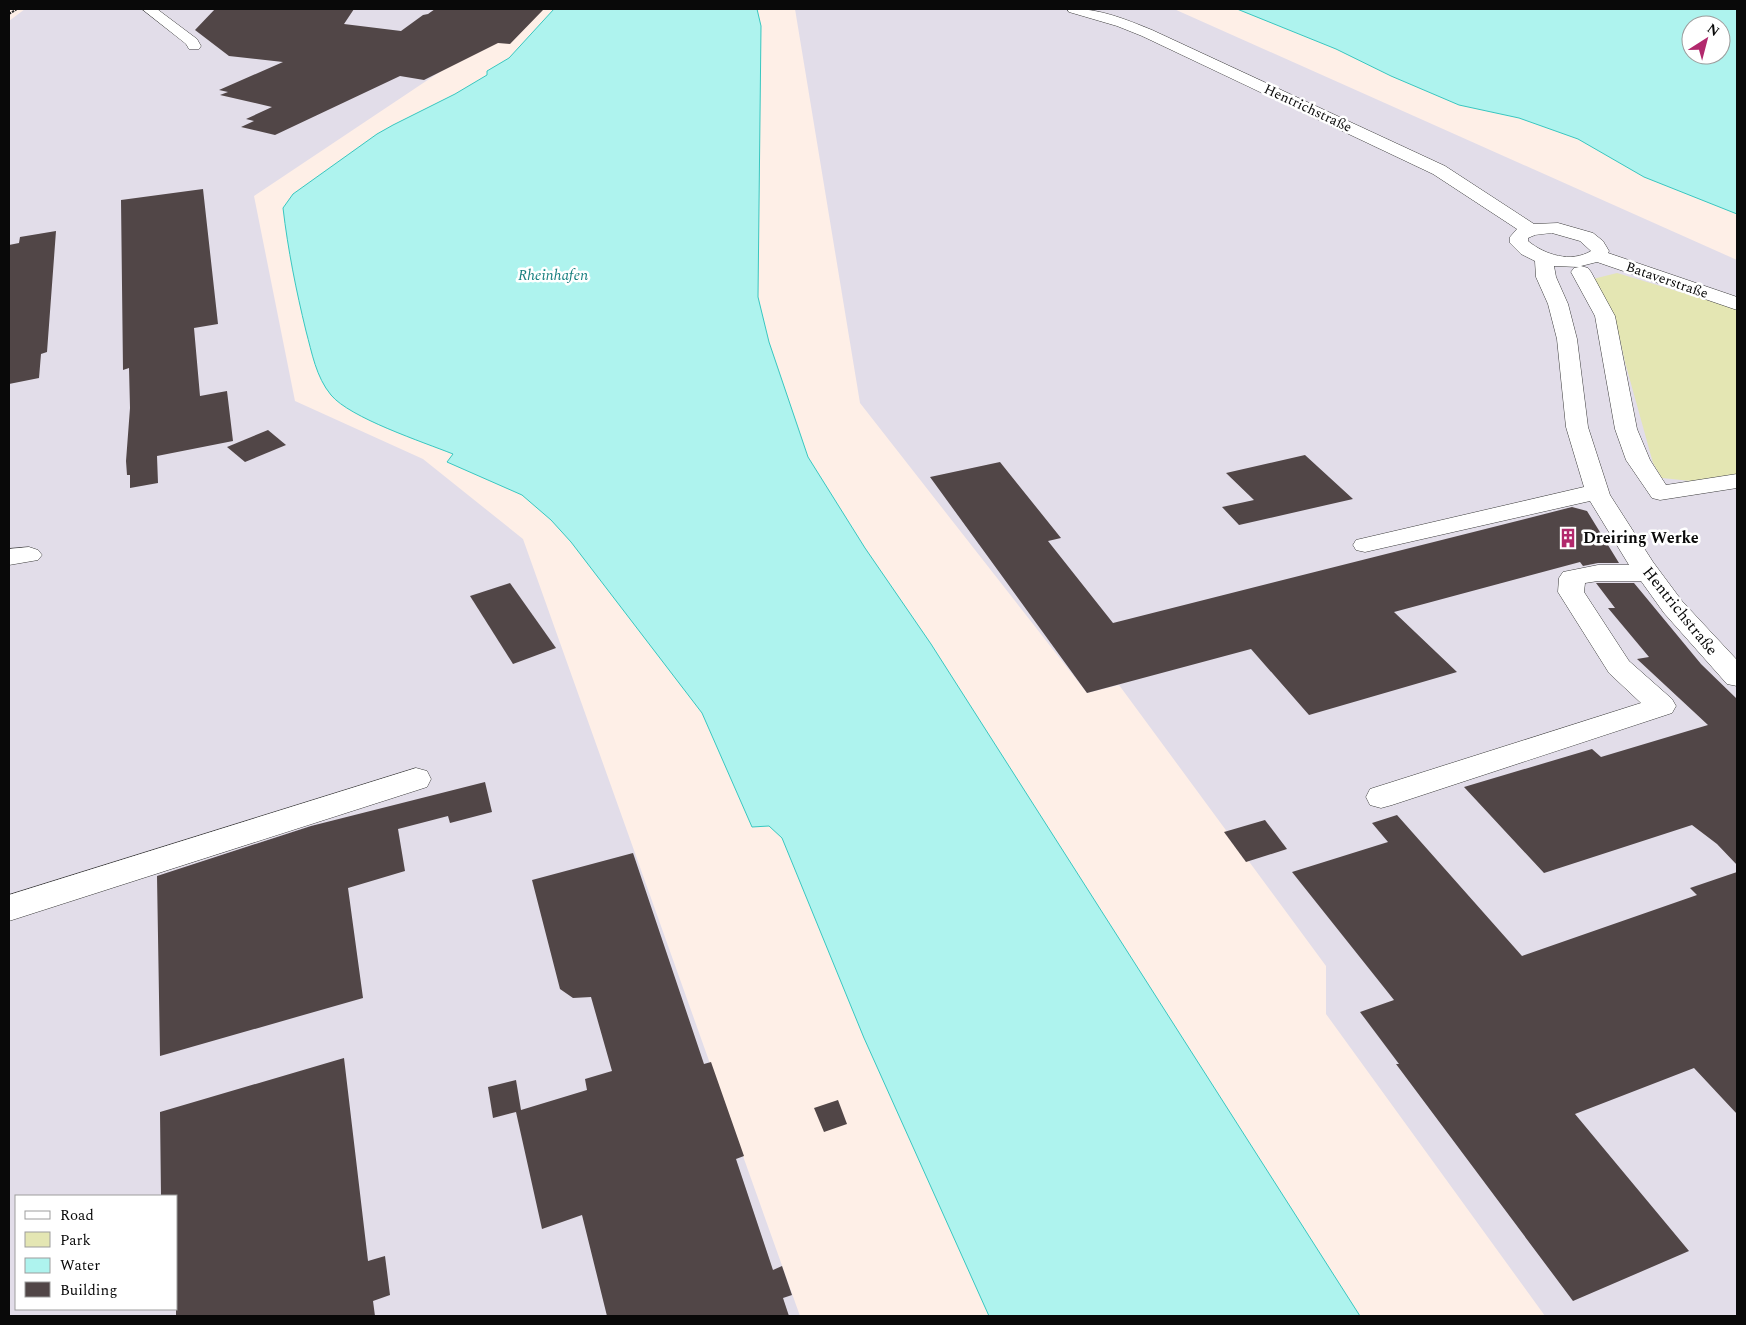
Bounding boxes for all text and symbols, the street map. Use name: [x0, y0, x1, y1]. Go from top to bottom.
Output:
north arrow: [1681, 15, 1731, 65]
text: N: [1703, 18, 1724, 42]
street label: Hentrichstraße: [1261, 78, 1356, 138]
street label: Bataverstraße: [1623, 256, 1711, 304]
water label: Rheinhafen: [518, 264, 588, 287]
place label: Dreiring Werke: [1583, 526, 1699, 550]
building icon: Dreiring Werke: [1557, 527, 1579, 549]
street label: Hentrichstraße: [1637, 561, 1723, 661]
legend: [15, 1195, 178, 1310]
text: Road: [60, 1204, 94, 1227]
text: Park: [60, 1229, 91, 1252]
text: Water: [60, 1254, 100, 1277]
text: Building: [60, 1279, 117, 1302]

